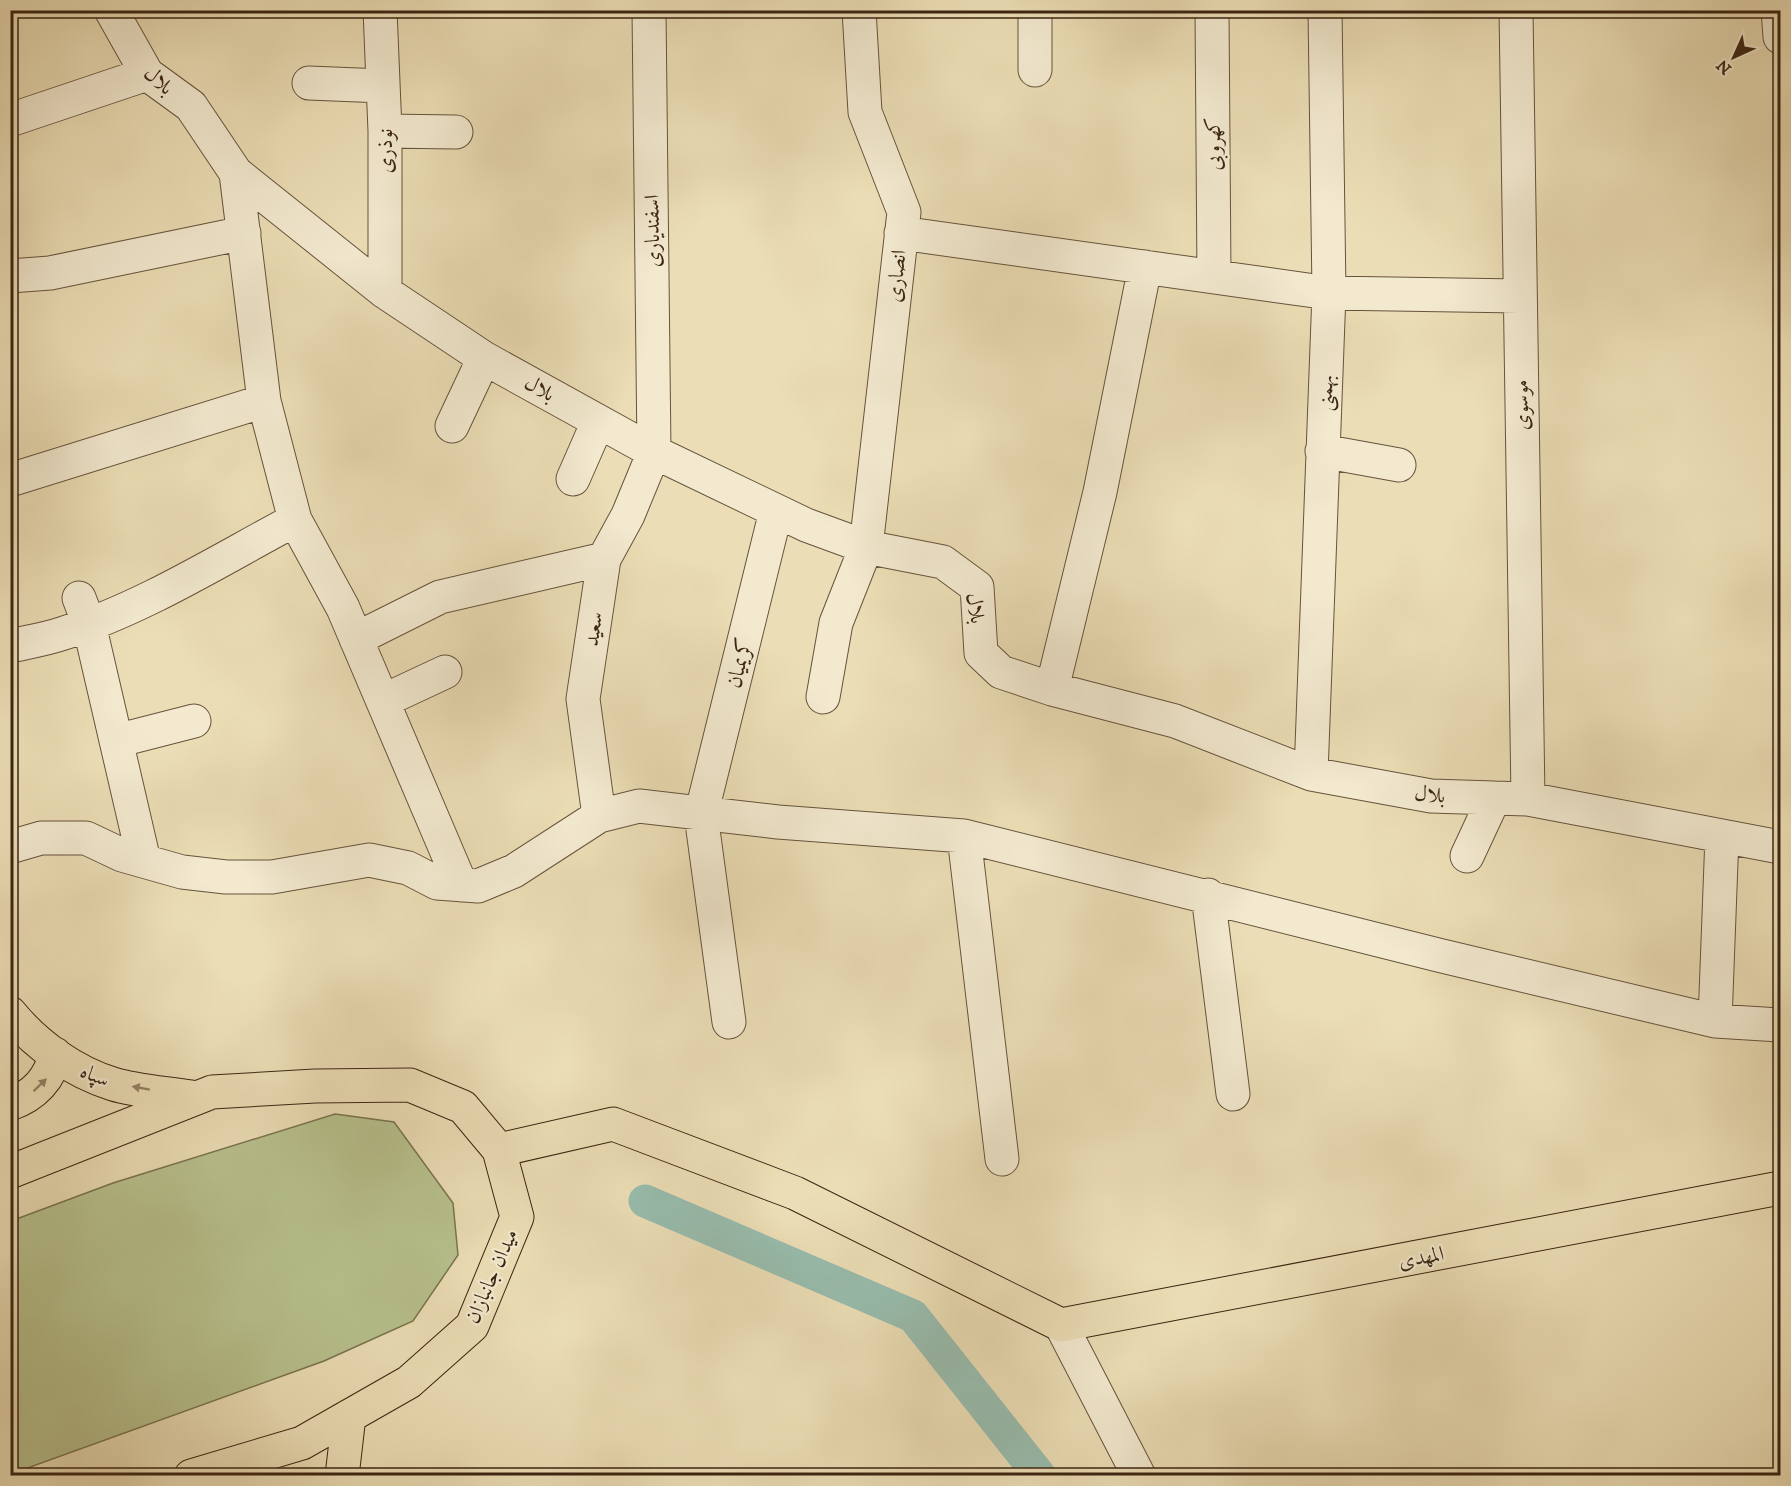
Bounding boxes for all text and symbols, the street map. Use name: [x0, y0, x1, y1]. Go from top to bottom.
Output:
north arrow: [1704, 27, 1764, 87]
text: N: [1712, 55, 1736, 79]
street label: بلال: [138, 61, 179, 101]
street label: کهروبی: [1201, 117, 1228, 171]
street label: نوذری: [373, 128, 399, 174]
street label: اسفندیاری: [639, 194, 667, 268]
street label: انصاری: [881, 248, 913, 304]
street label: بلال: [520, 370, 559, 408]
street label: بهمنی: [1312, 374, 1341, 412]
street label: موسوی: [1509, 379, 1535, 431]
street label: بلال: [960, 591, 990, 626]
street label: سعید: [579, 610, 609, 648]
street label: کریمیان: [721, 636, 759, 691]
street label: بلال: [1413, 780, 1447, 810]
street label: سپاه: [76, 1058, 113, 1094]
one-way arrow: [32, 1078, 46, 1092]
one-way arrow: [131, 1084, 150, 1093]
street label: میدان جانبازان: [460, 1225, 524, 1328]
street label: المهدی: [1396, 1241, 1446, 1275]

